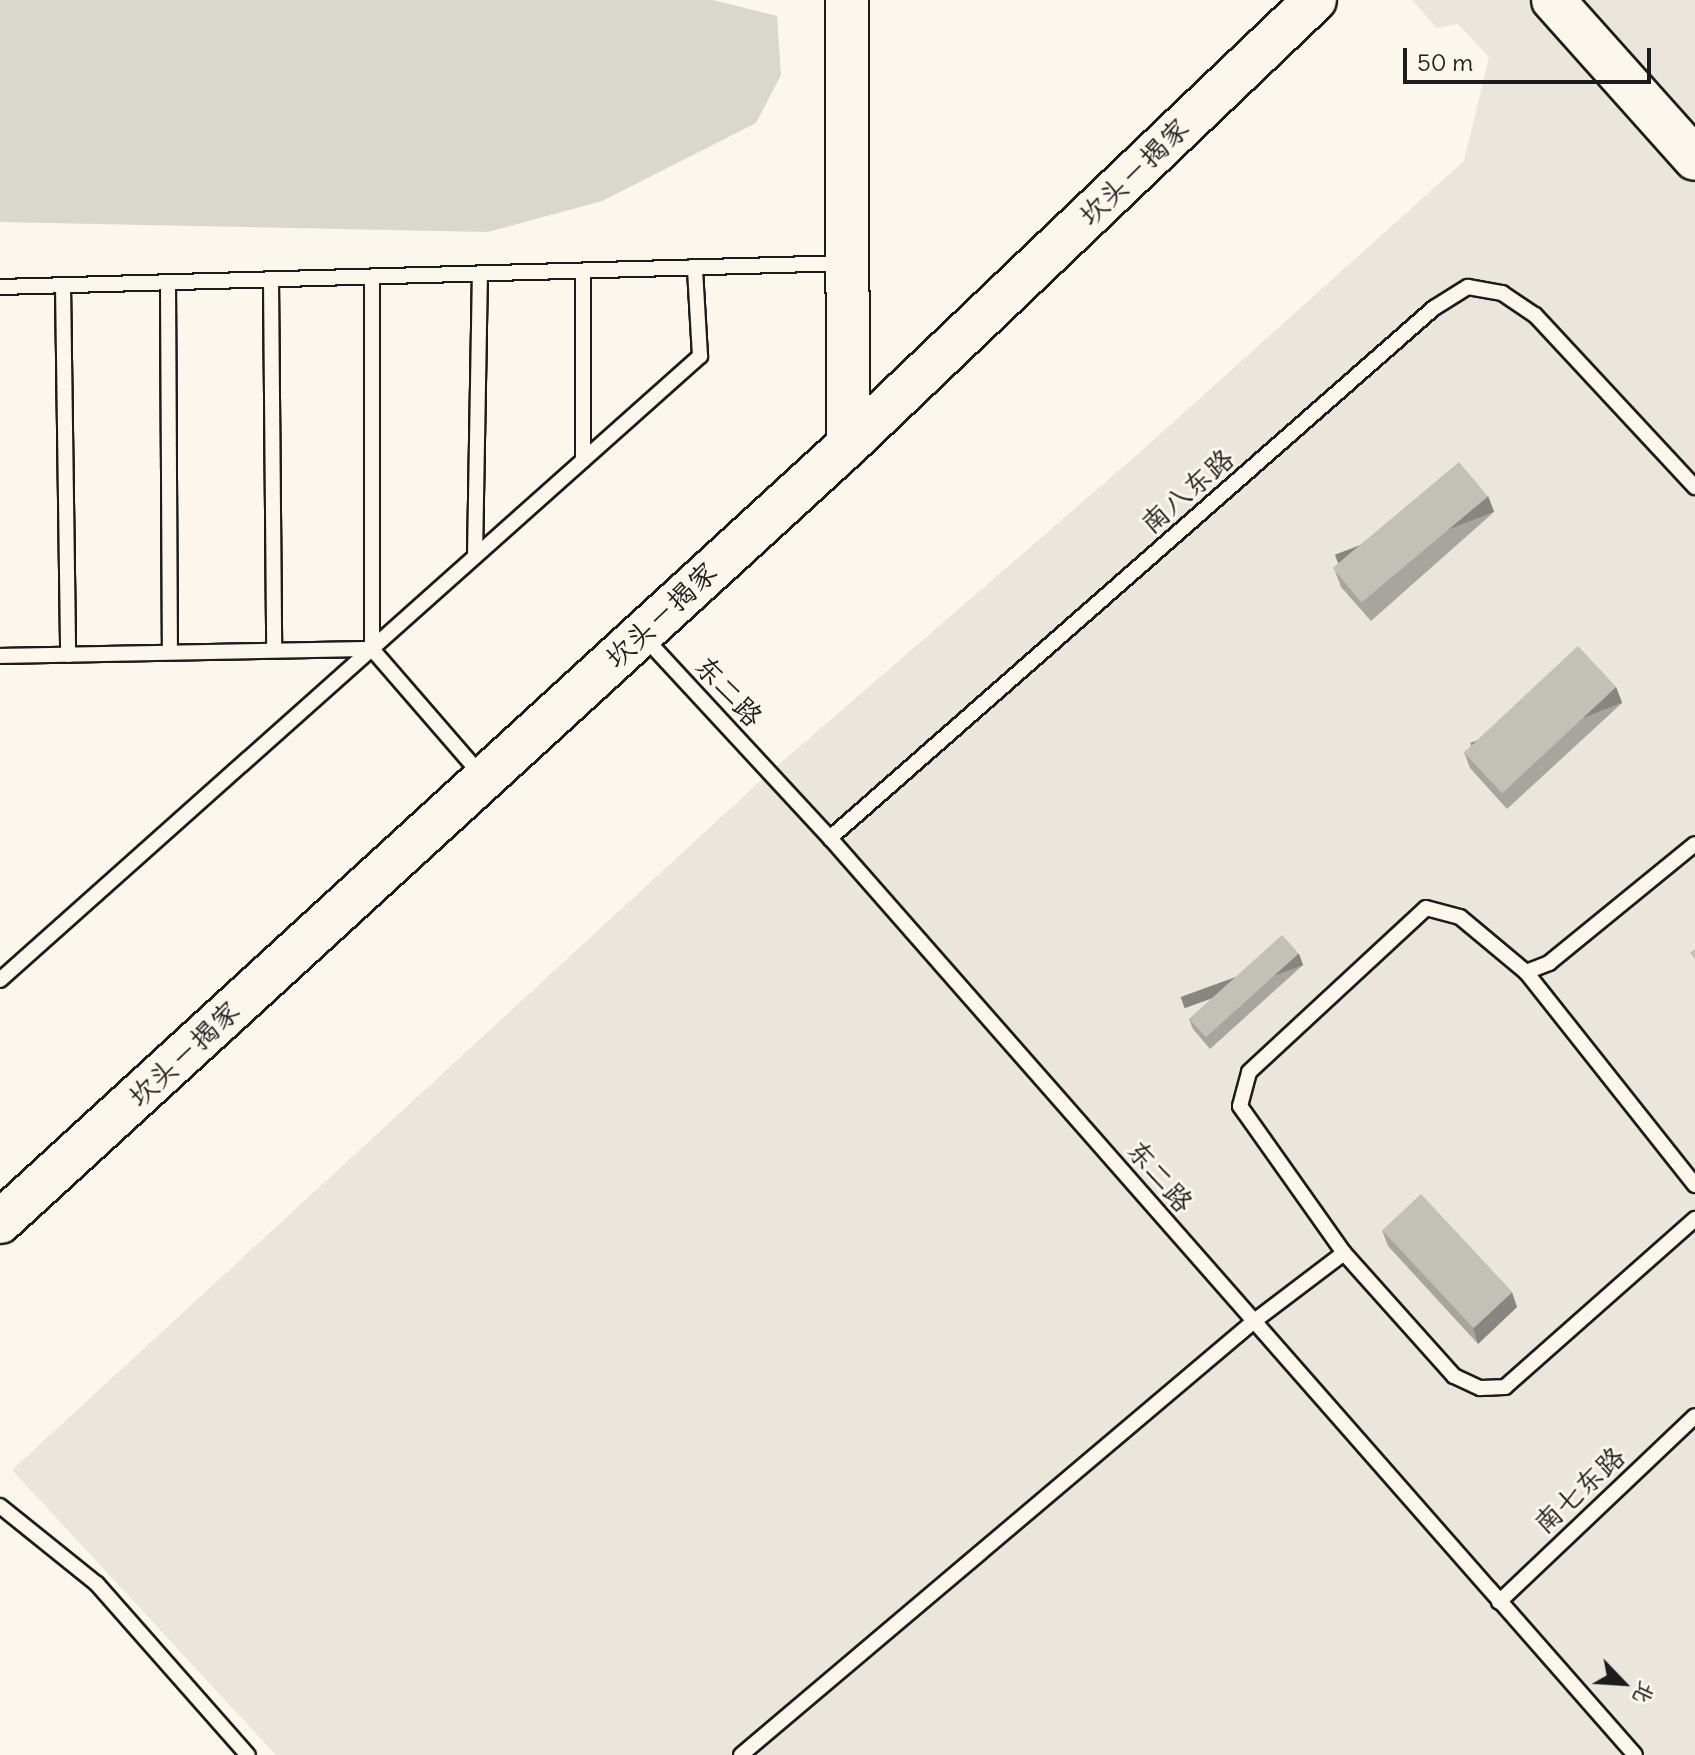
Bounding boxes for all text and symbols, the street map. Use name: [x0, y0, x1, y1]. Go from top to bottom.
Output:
scale bar: [1407, 32, 1655, 82]
text: 50 m: [1417, 47, 1473, 77]
street label: 坎头－揭家: [1072, 111, 1196, 233]
street label: 南八东路: [1134, 442, 1240, 540]
street label: 坎头－揭家: [598, 555, 724, 675]
street label: 东二路: [688, 649, 770, 733]
street label: 坎头－揭家: [121, 994, 247, 1114]
street label: 东二路: [1120, 1133, 1200, 1219]
street label: 南七东路: [1527, 1440, 1631, 1540]
north arrow: [1583, 1643, 1663, 1723]
text: 北: [1627, 1677, 1662, 1709]

